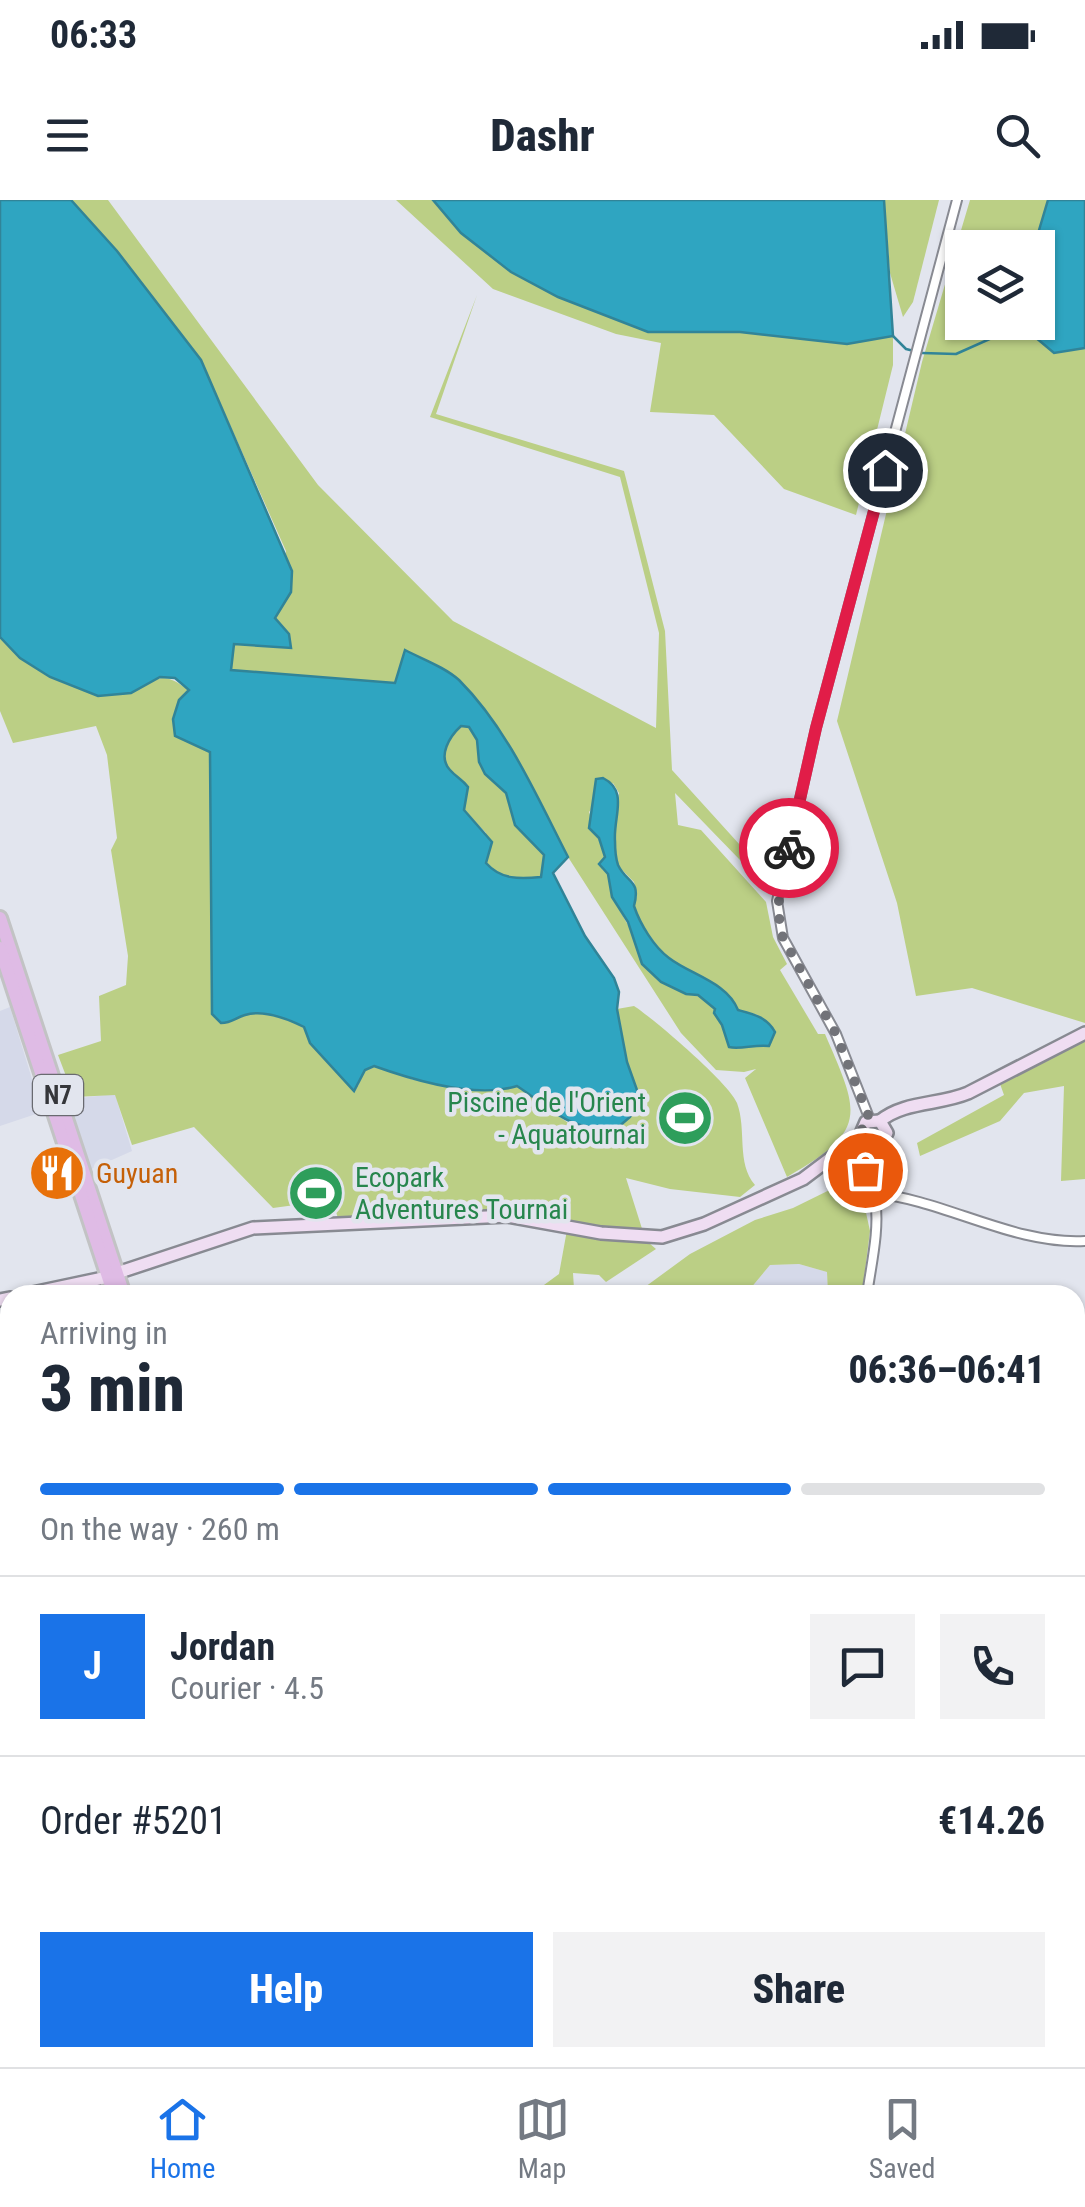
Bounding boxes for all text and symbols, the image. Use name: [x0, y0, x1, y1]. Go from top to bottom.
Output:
text: 06:33: [50, 13, 137, 57]
icon: menu: [40, 108, 95, 163]
icon: search: [990, 108, 1045, 163]
text: Dashr: [490, 109, 595, 162]
map controls: [945, 230, 1055, 340]
button: layers: [945, 230, 1055, 340]
pin: [843, 428, 928, 513]
icon: home: [858, 443, 913, 498]
courier: [739, 798, 839, 898]
icon: bike: [762, 821, 817, 876]
road number: N7: [33, 1075, 83, 1115]
place label: Piscine de l'Orient - Aquatournai: [447, 1086, 646, 1151]
sports icon: Piscine de l'Orient - Aquatournai: [655, 1088, 715, 1148]
pin: [823, 1128, 908, 1213]
restaurant icon: Guyuan: [27, 1143, 87, 1203]
icon: bag: [838, 1143, 893, 1198]
place label: Guyuan: [96, 1157, 178, 1190]
place label: Ecopark Adventures Tournai: [355, 1161, 568, 1226]
sports icon: Ecopark Adventures Tournai: [286, 1163, 346, 1223]
text: Arriving in: [40, 1314, 168, 1352]
text: 06:36–06:41: [848, 1348, 1045, 1392]
text: 3 min: [40, 1351, 185, 1427]
text: On the way · 260 m: [40, 1510, 280, 1548]
button: chat: [810, 1614, 915, 1719]
button: phone: [940, 1614, 1045, 1719]
text: Jordan: [170, 1625, 275, 1669]
text: J: [83, 1644, 102, 1688]
text: Courier · 4.5: [170, 1669, 324, 1707]
text: Order #5201: [40, 1799, 227, 1843]
text: €14.26: [938, 1799, 1045, 1843]
button: Help: [40, 1932, 533, 2047]
button: Share: [553, 1932, 1045, 2047]
tab: Home: [150, 2092, 215, 2185]
tab: Map: [515, 2092, 570, 2185]
tab: Saved: [869, 2092, 935, 2185]

